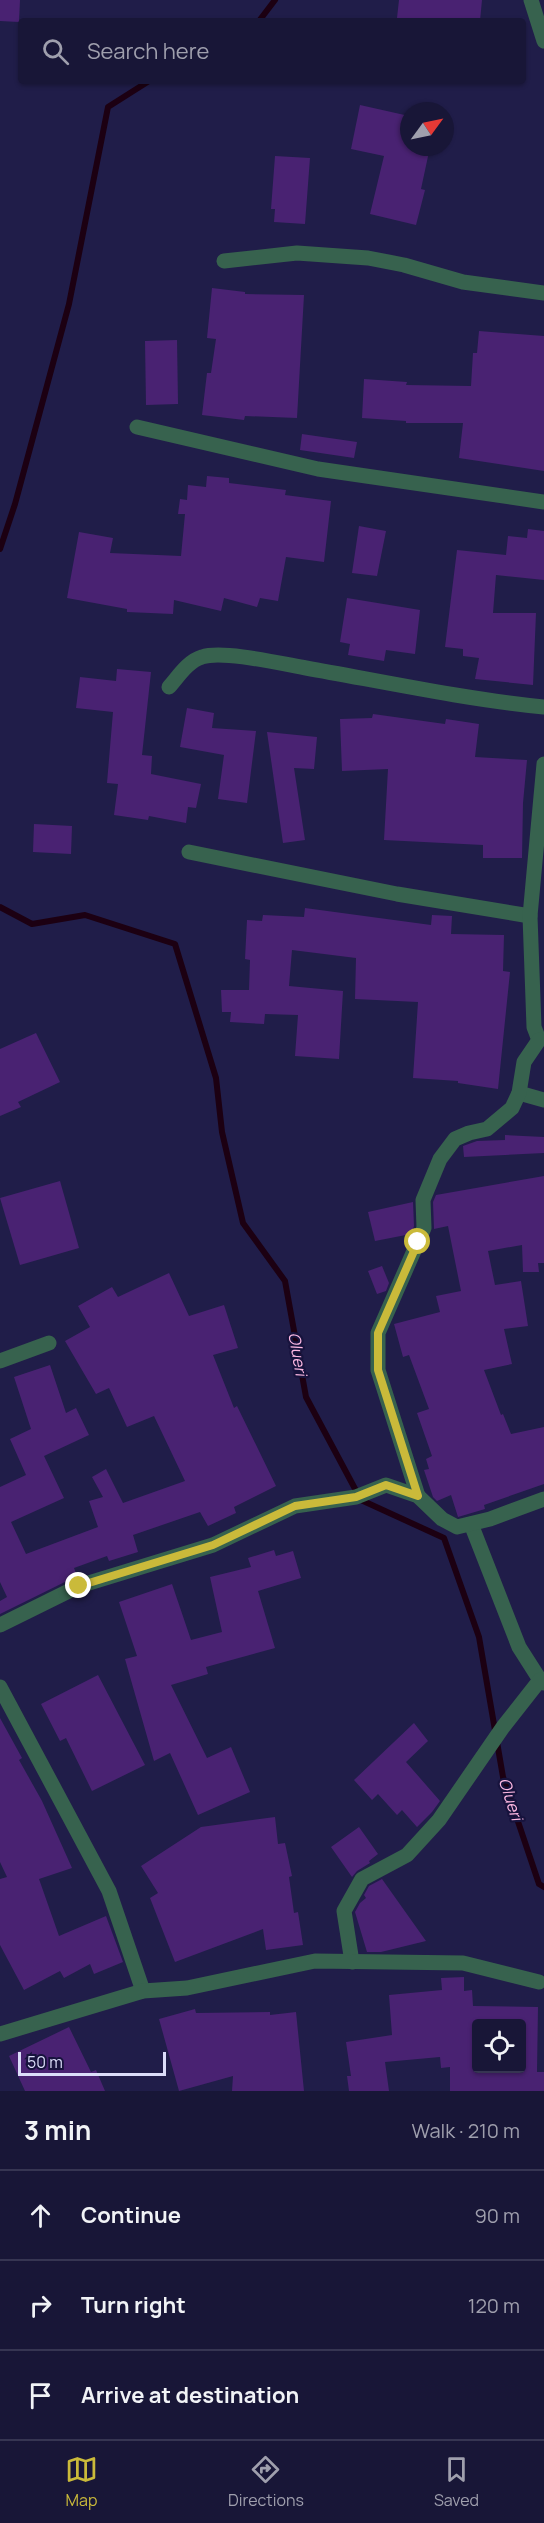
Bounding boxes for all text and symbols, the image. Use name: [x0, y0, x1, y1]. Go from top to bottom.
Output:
search box: [18, 18, 526, 84]
icon: search: [39, 35, 72, 68]
text: Search here: [87, 36, 209, 66]
north arrow: [400, 102, 454, 156]
route start: [404, 1228, 430, 1254]
water label: Olueri: [283, 1331, 313, 1380]
route end: [65, 1572, 91, 1598]
water label: Olueri: [494, 1775, 529, 1825]
map controls: [472, 2019, 526, 2073]
button: locate: [472, 2019, 526, 2073]
scale bar: [18, 2049, 166, 2076]
text: 50 m: [27, 2051, 63, 2073]
text: 3 min: [24, 2112, 91, 2148]
text: Walk · 210 m: [412, 2117, 520, 2144]
icon: ahead: [24, 2199, 57, 2232]
text: Continue: [81, 2200, 181, 2230]
text: 90 m: [474, 2202, 520, 2229]
icon: right: [24, 2289, 57, 2322]
text: Turn right: [81, 2290, 186, 2320]
text: 120 m: [468, 2292, 520, 2319]
icon: arrive: [24, 2379, 57, 2412]
text: Arrive at destination: [81, 2380, 299, 2410]
tab: Map: [65, 2453, 98, 2511]
tab: Directions: [228, 2453, 304, 2511]
tab: Saved: [434, 2453, 479, 2511]

